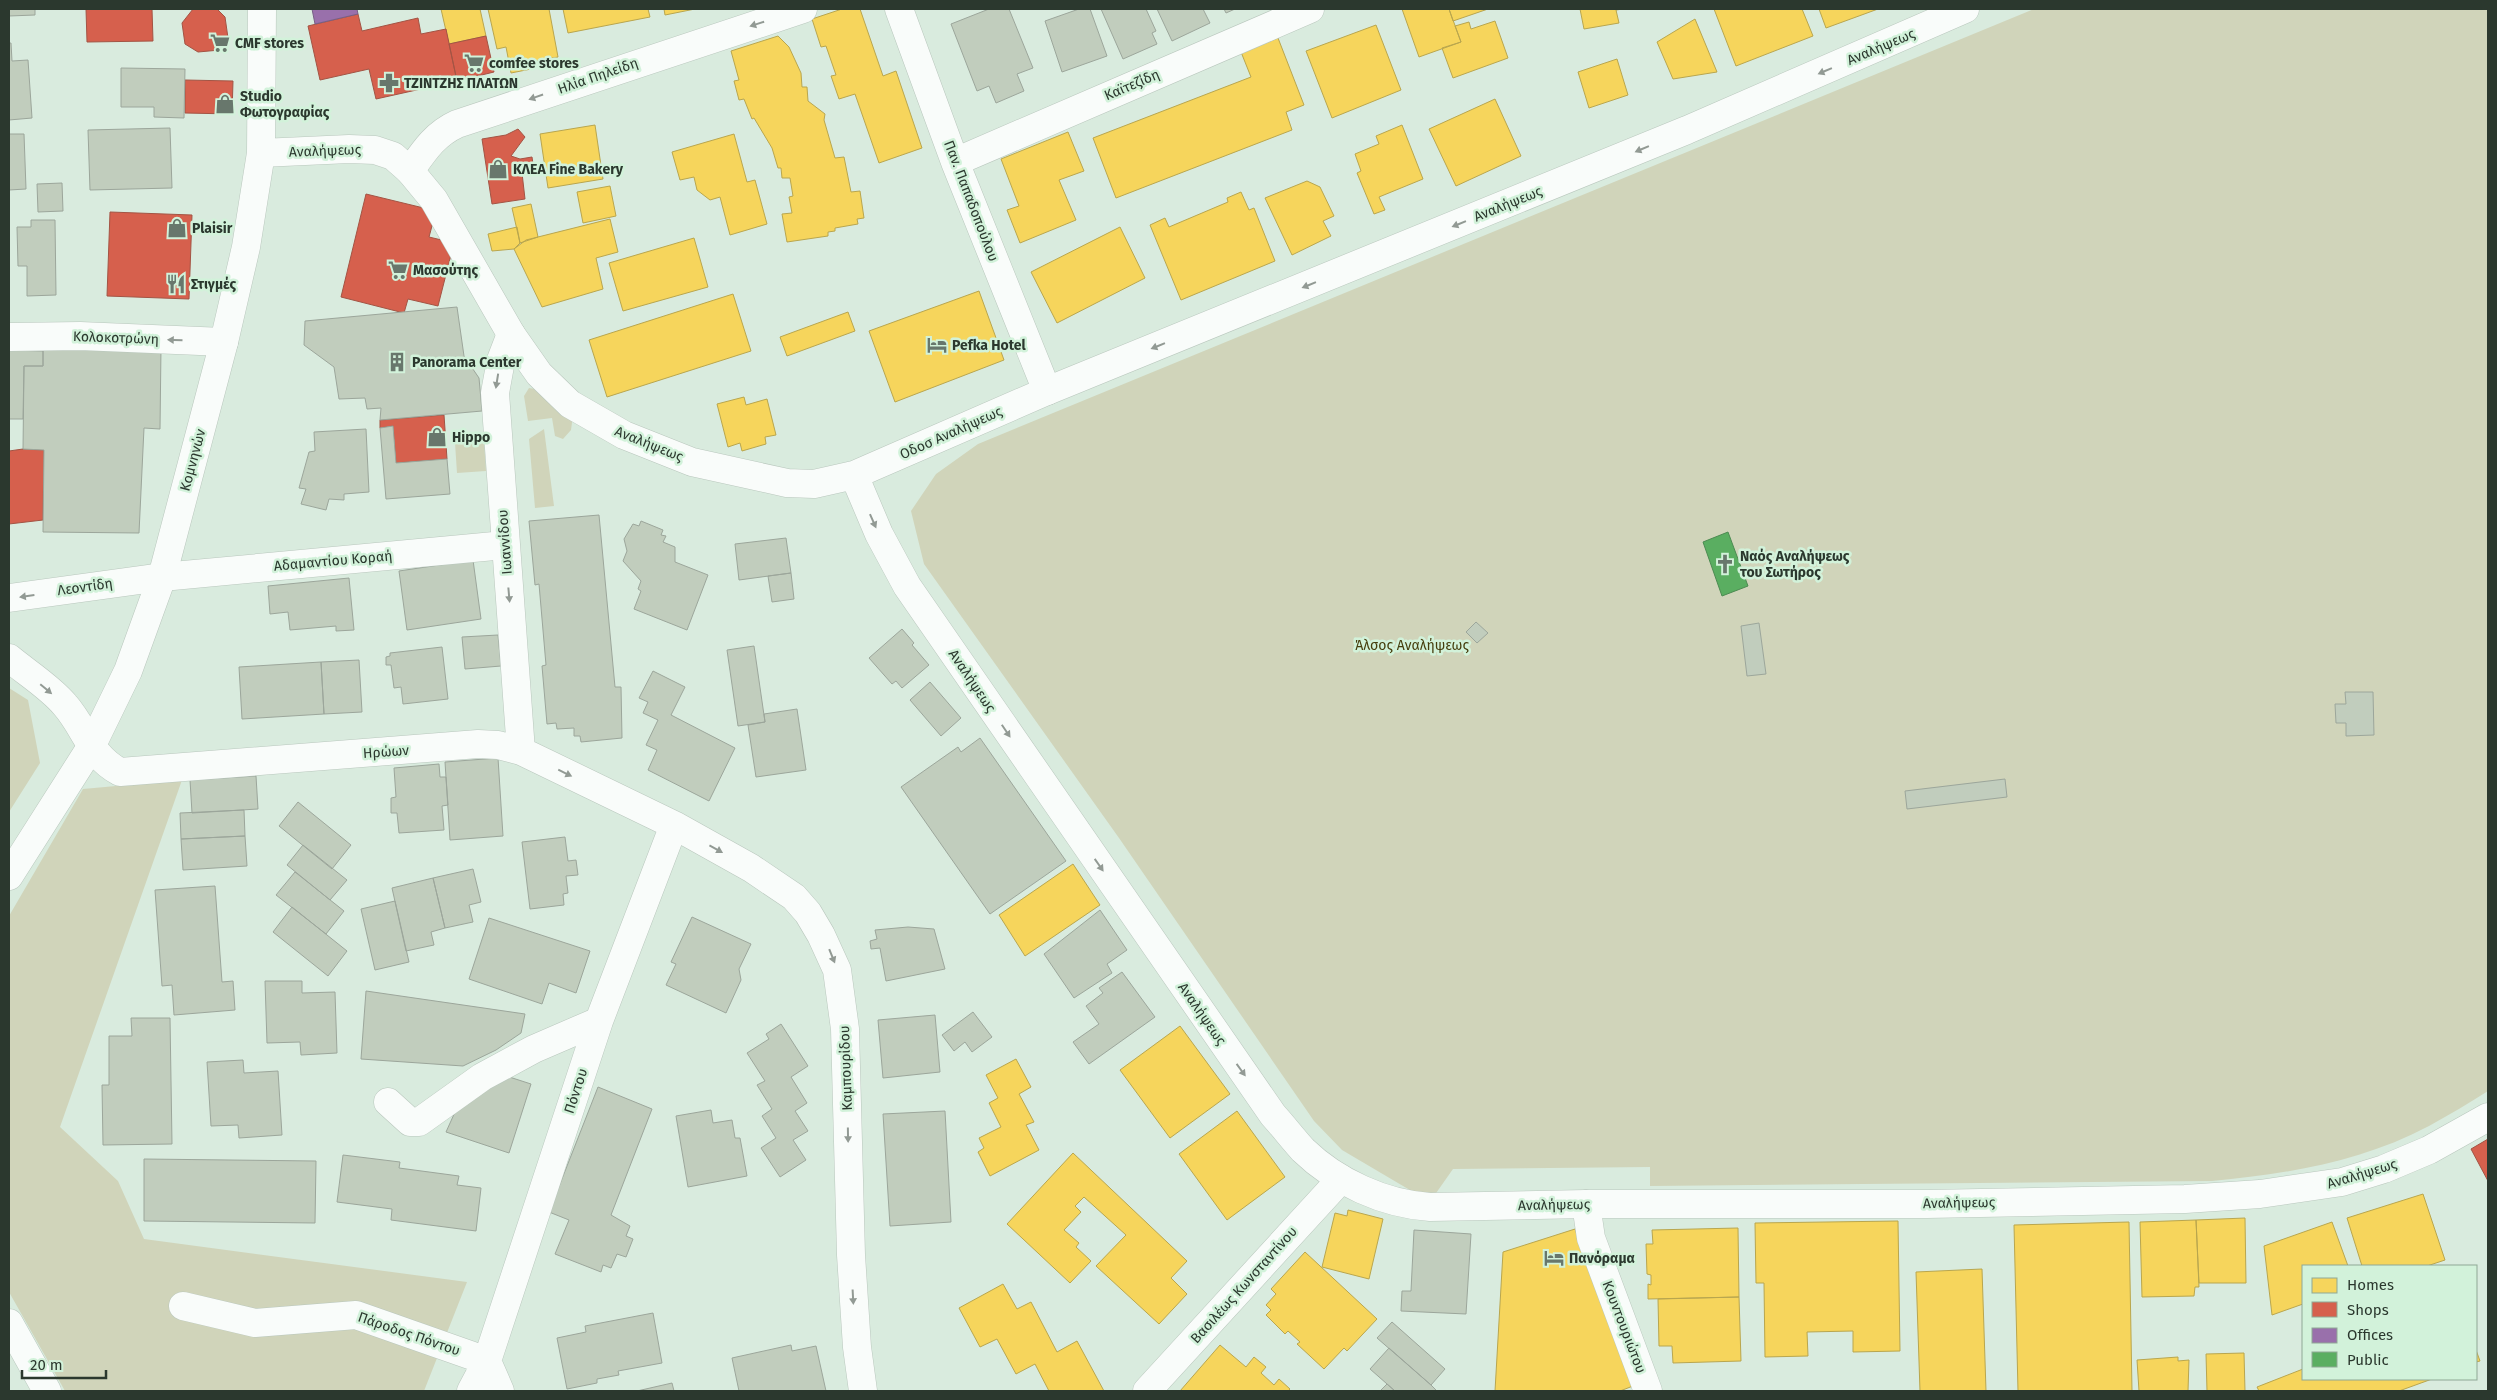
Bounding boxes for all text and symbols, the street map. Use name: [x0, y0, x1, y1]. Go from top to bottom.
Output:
one-way arrow: [749, 20, 764, 28]
street label: Αναλήψεως: [1844, 25, 1918, 69]
supermarket icon: CMF stores: [209, 32, 231, 54]
place label: CMF stores: [235, 35, 304, 52]
supermarket icon: comfee stores: [463, 52, 485, 74]
street label: Ηλία Πηλείδη: [556, 54, 640, 98]
place label: comfee stores: [489, 55, 579, 72]
street label: Καϊτεζίδη: [1102, 66, 1162, 104]
one-way arrow: [1818, 68, 1832, 76]
pharmacy icon: ΤΖΙΝΤΖΗΣ ΠΛΑΤΩΝ: [378, 72, 400, 94]
place label: ΤΖΙΝΤΖΗΣ ΠΛΑΤΩΝ: [404, 75, 518, 92]
place label: Studio Φωτογραφίας: [240, 88, 330, 121]
shop icon: Studio Φωτογραφίας: [214, 93, 236, 115]
one-way arrow: [529, 94, 544, 101]
street label: Παν. Παπαδοπούλου: [940, 138, 1002, 264]
street label: Αναλήψεως: [289, 141, 362, 161]
one-way arrow: [1634, 145, 1649, 153]
shop icon: ΚΛΕΑ Fine Bakery: [487, 158, 509, 180]
place label: ΚΛΕΑ Fine Bakery: [513, 161, 624, 178]
street label: Αναλήψεως: [1471, 182, 1545, 225]
shop icon: Plaisir: [166, 217, 188, 239]
place label: Plaisir: [192, 220, 233, 237]
one-way arrow: [1451, 220, 1466, 228]
supermarket icon: Μασούτης: [387, 259, 409, 281]
place label: Μασούτης: [413, 262, 478, 279]
restaurant icon: Στιγμές: [165, 273, 187, 295]
place label: Στιγμές: [191, 276, 236, 293]
one-way arrow: [1302, 282, 1316, 290]
street label: Κολοκοτρώνη: [73, 328, 159, 348]
hotel icon: Pefka Hotel: [926, 334, 948, 356]
one-way arrow: [167, 336, 183, 344]
place label: Pefka Hotel: [952, 337, 1027, 354]
one-way arrow: [1150, 342, 1165, 350]
building icon: Panorama Center: [386, 351, 408, 373]
place label: Panorama Center: [412, 354, 522, 371]
one-way arrow: [493, 373, 501, 389]
street label: Οδοσ Αναλήψεως: [897, 403, 1005, 463]
street label: Αναλήψεως: [612, 423, 686, 466]
shop icon: Hippo: [426, 426, 448, 448]
street label: Κομνηνών: [177, 427, 210, 493]
place label: Hippo: [452, 429, 490, 446]
street label: Ιωαννίδου: [494, 509, 516, 575]
one-way arrow: [869, 514, 877, 528]
street label: Αδαμαντίου Κοραή: [273, 547, 393, 575]
place label: Ναός Αναλήψεως του Σωτήρος: [1739, 548, 1850, 581]
church icon: Ναός Αναλήψεως του Σωτήρος: [1714, 553, 1736, 575]
street label: Λεοντίδη: [56, 575, 114, 599]
one-way arrow: [505, 588, 513, 604]
one-way arrow: [19, 592, 35, 600]
park label: Άλσος Αναλήψεως: [1355, 637, 1469, 654]
street label: Αναλήψεως: [945, 646, 999, 716]
one-way arrow: [39, 683, 52, 694]
one-way arrow: [1001, 725, 1011, 738]
street label: Ηρώων: [362, 742, 410, 762]
one-way arrow: [558, 769, 572, 777]
one-way arrow: [709, 844, 723, 853]
one-way arrow: [1094, 858, 1104, 871]
one-way arrow: [828, 949, 836, 963]
street label: Αναλήψεως: [1174, 980, 1230, 1049]
street label: Καμπουρίδου: [836, 1025, 856, 1111]
one-way arrow: [1236, 1063, 1246, 1077]
street label: Πόντου: [561, 1066, 591, 1116]
one-way arrow: [844, 1127, 852, 1143]
street label: Αναλήψεως: [2325, 1155, 2399, 1193]
street label: Αναλήψεως: [1923, 1194, 1996, 1212]
street label: Αναλήψεως: [1518, 1196, 1591, 1214]
street label: Βασιλέως Κωνσταντίνου: [1187, 1223, 1301, 1347]
hotel icon: Πανόραμα: [1543, 1247, 1565, 1269]
place label: Πανόραμα: [1569, 1250, 1636, 1267]
legend: [2302, 1265, 2477, 1380]
text: Homes: [2347, 1276, 2394, 1294]
street label: Κουντουριώτου: [1599, 1278, 1649, 1376]
one-way arrow: [850, 1289, 858, 1305]
text: Shops: [2347, 1301, 2389, 1319]
street label: Πάροδος Πόντου: [356, 1309, 462, 1359]
text: Offices: [2347, 1326, 2393, 1344]
scale bar: [22, 1348, 106, 1380]
text: Public: [2347, 1351, 2389, 1369]
text: 20 m: [30, 1356, 63, 1374]

